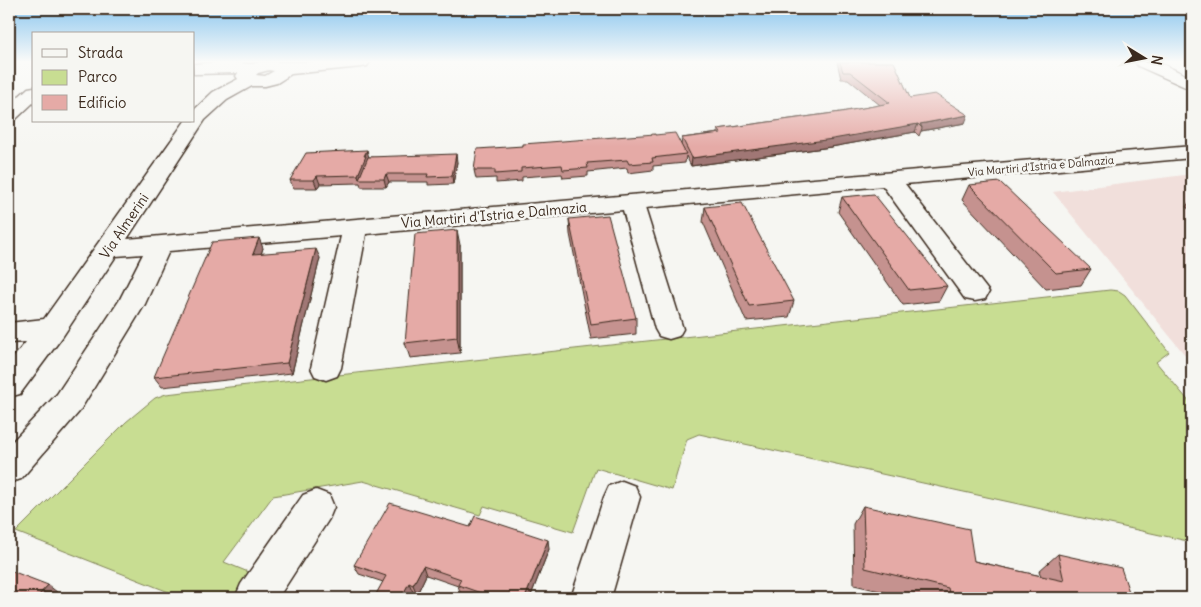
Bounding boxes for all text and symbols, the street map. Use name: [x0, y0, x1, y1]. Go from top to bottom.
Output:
legend: [32, 32, 195, 122]
north arrow: [1118, 32, 1168, 82]
text: Strada: [78, 43, 123, 62]
text: N: [1147, 54, 1167, 67]
text: Parco: [78, 67, 117, 86]
text: Edificio: [78, 93, 126, 112]
street label: Via Martiri d'Istria e Dalmazia: [967, 153, 1115, 179]
street label: Via Almerini: [95, 190, 153, 262]
street label: Via Martiri d'Istria e Dalmazia: [400, 198, 588, 232]

